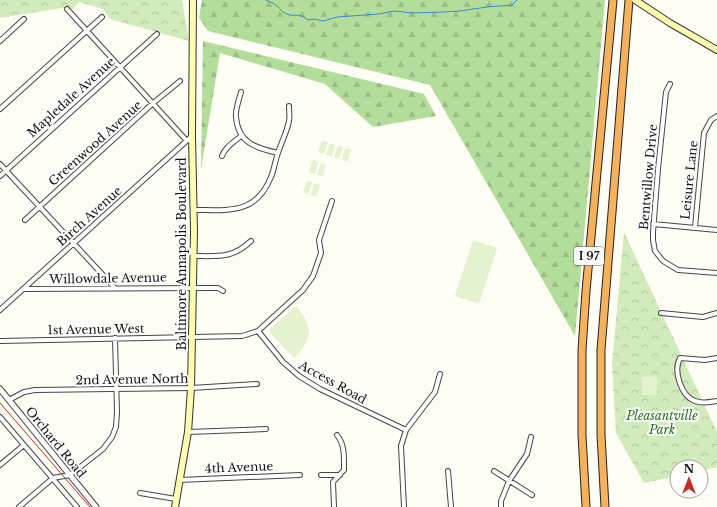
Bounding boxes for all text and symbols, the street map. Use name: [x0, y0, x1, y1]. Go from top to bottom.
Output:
street label: Mapledale Avenue: [24, 54, 118, 140]
street label: Greenwood Avenue: [45, 97, 145, 189]
street label: Bentwillow Drive: [636, 123, 660, 231]
street label: Leisure Lane: [677, 140, 701, 220]
street label: Baltimore Annapolis Boulevard: [174, 157, 189, 351]
street label: Birch Avenue: [53, 183, 125, 249]
road number: I 97: [574, 247, 604, 265]
street label: Willowdale Avenue: [48, 269, 167, 287]
street label: 1st Avenue West: [47, 321, 145, 337]
street label: Access Road: [296, 357, 369, 407]
street label: 2nd Avenue North: [76, 371, 188, 387]
street label: Orchard Road: [23, 403, 89, 481]
park label: Pleasantville Park: [625, 408, 698, 437]
street label: 4th Avenue: [205, 458, 274, 476]
north arrow: [669, 459, 709, 499]
text: N: [684, 462, 695, 476]

